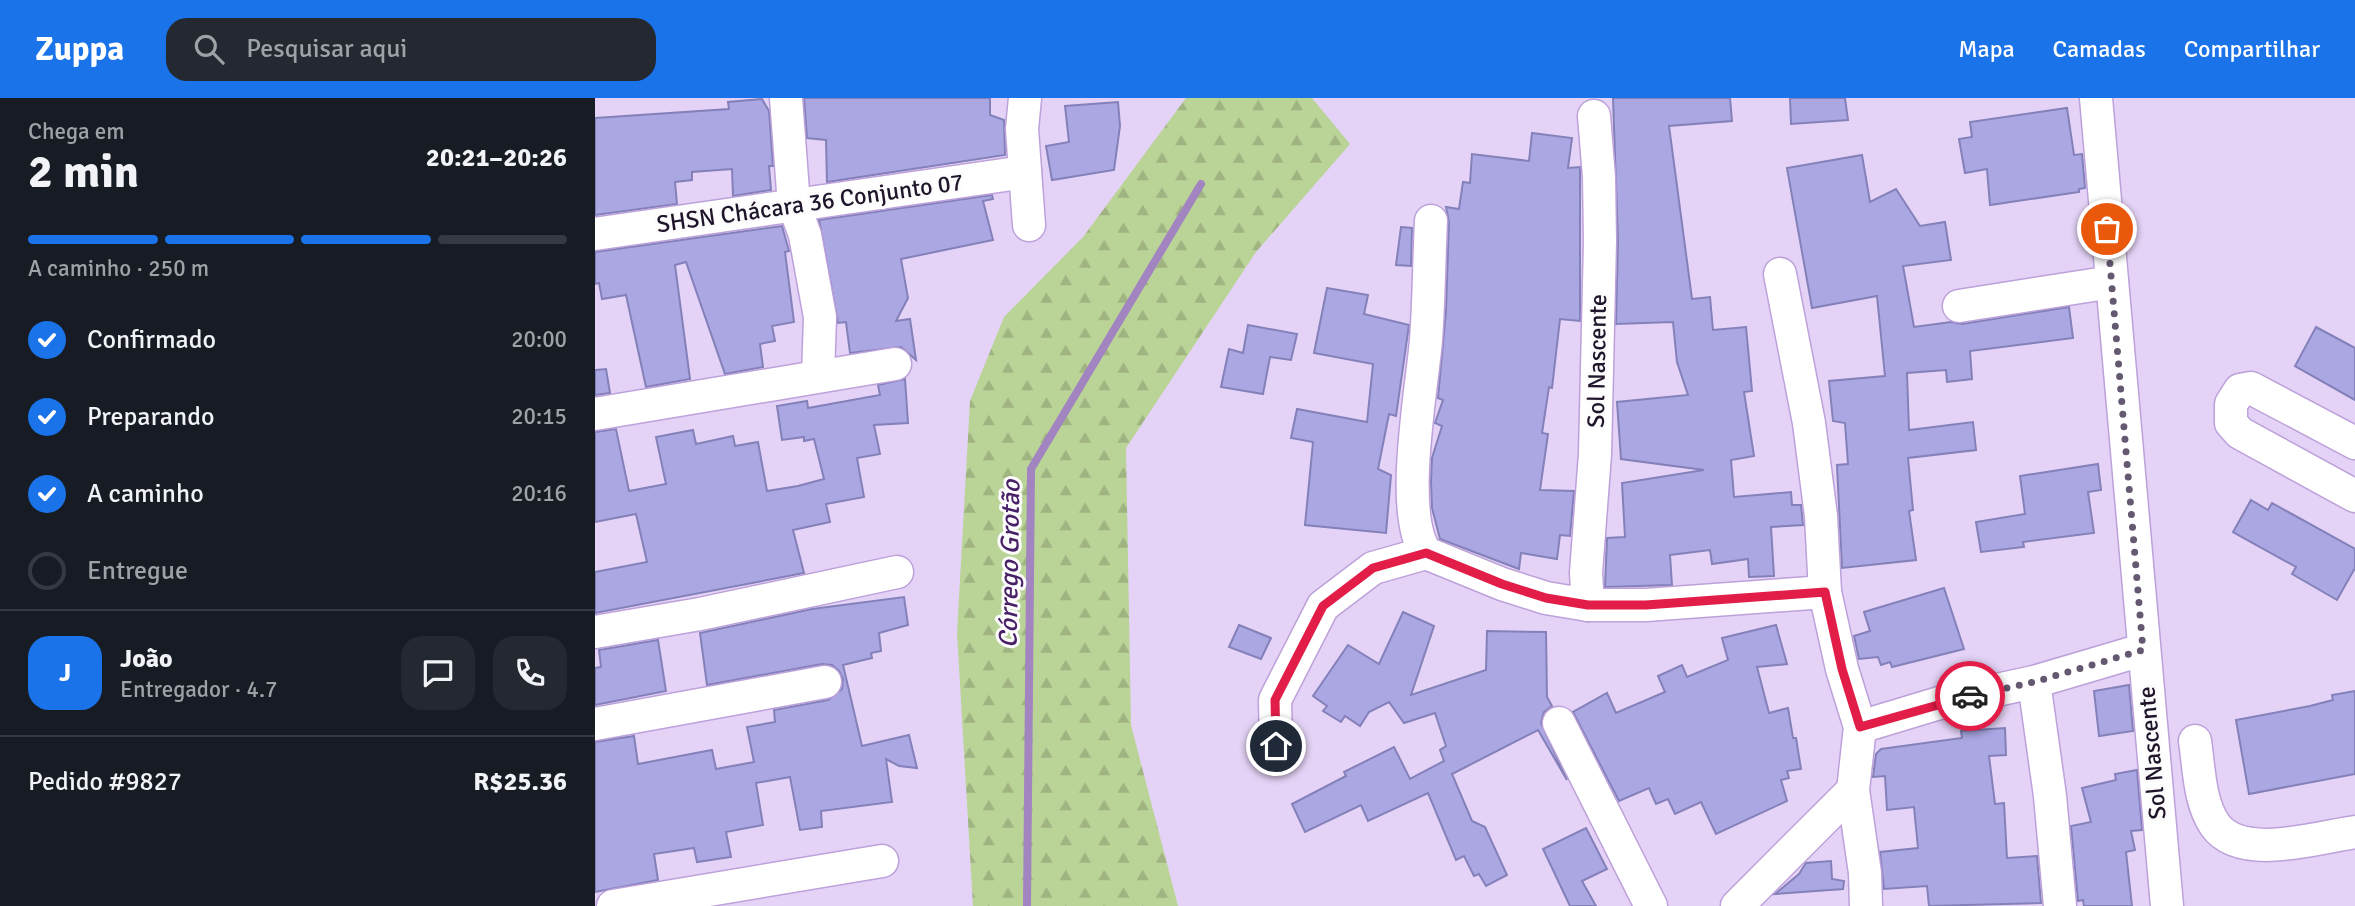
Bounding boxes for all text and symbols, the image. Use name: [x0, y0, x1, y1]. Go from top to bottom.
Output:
search box: [166, 18, 656, 81]
text: Zuppa: [35, 29, 124, 70]
icon: search: [190, 30, 228, 68]
text: Pesquisar aqui: [246, 33, 407, 65]
text: Mapa: [1958, 34, 2015, 64]
text: Camadas: [2053, 34, 2146, 64]
text: Compartilhar: [2184, 34, 2320, 64]
text: Chega em: [28, 117, 125, 146]
text: 20:21–20:26: [426, 142, 567, 174]
text: 2 min: [28, 144, 139, 200]
street label: SHSN Chácara 36 Conjunto 07: [655, 167, 965, 239]
pin: [2077, 199, 2137, 259]
icon: bag: [2088, 210, 2126, 248]
text: A caminho · 250 m: [28, 254, 209, 283]
street label: Sol Nascente: [1581, 294, 1613, 428]
icon: check: [28, 321, 66, 359]
text: Confirmado: [87, 324, 216, 356]
text: 20:00: [511, 325, 567, 354]
icon: check: [28, 398, 66, 436]
text: Preparando: [87, 401, 214, 433]
text: 20:15: [511, 402, 567, 431]
icon: check: [28, 475, 66, 513]
text: A caminho: [87, 478, 204, 510]
water label: Córrego Grotão: [993, 478, 1027, 648]
text: 20:16: [511, 479, 567, 508]
text: Entregue: [87, 555, 188, 587]
button: chat: [401, 636, 475, 710]
button: phone: [493, 636, 567, 710]
text: João: [120, 643, 173, 675]
text: J: [59, 657, 71, 689]
courier: [1935, 661, 2005, 731]
text: Entregador · 4.7: [120, 675, 278, 704]
icon: car: [1951, 677, 1989, 715]
street label: Sol Nascente: [2131, 685, 2173, 821]
pin: [1246, 716, 1306, 776]
icon: home: [1257, 727, 1295, 765]
text: Pedido #9827: [28, 766, 182, 798]
text: R$25.36: [473, 766, 567, 798]

